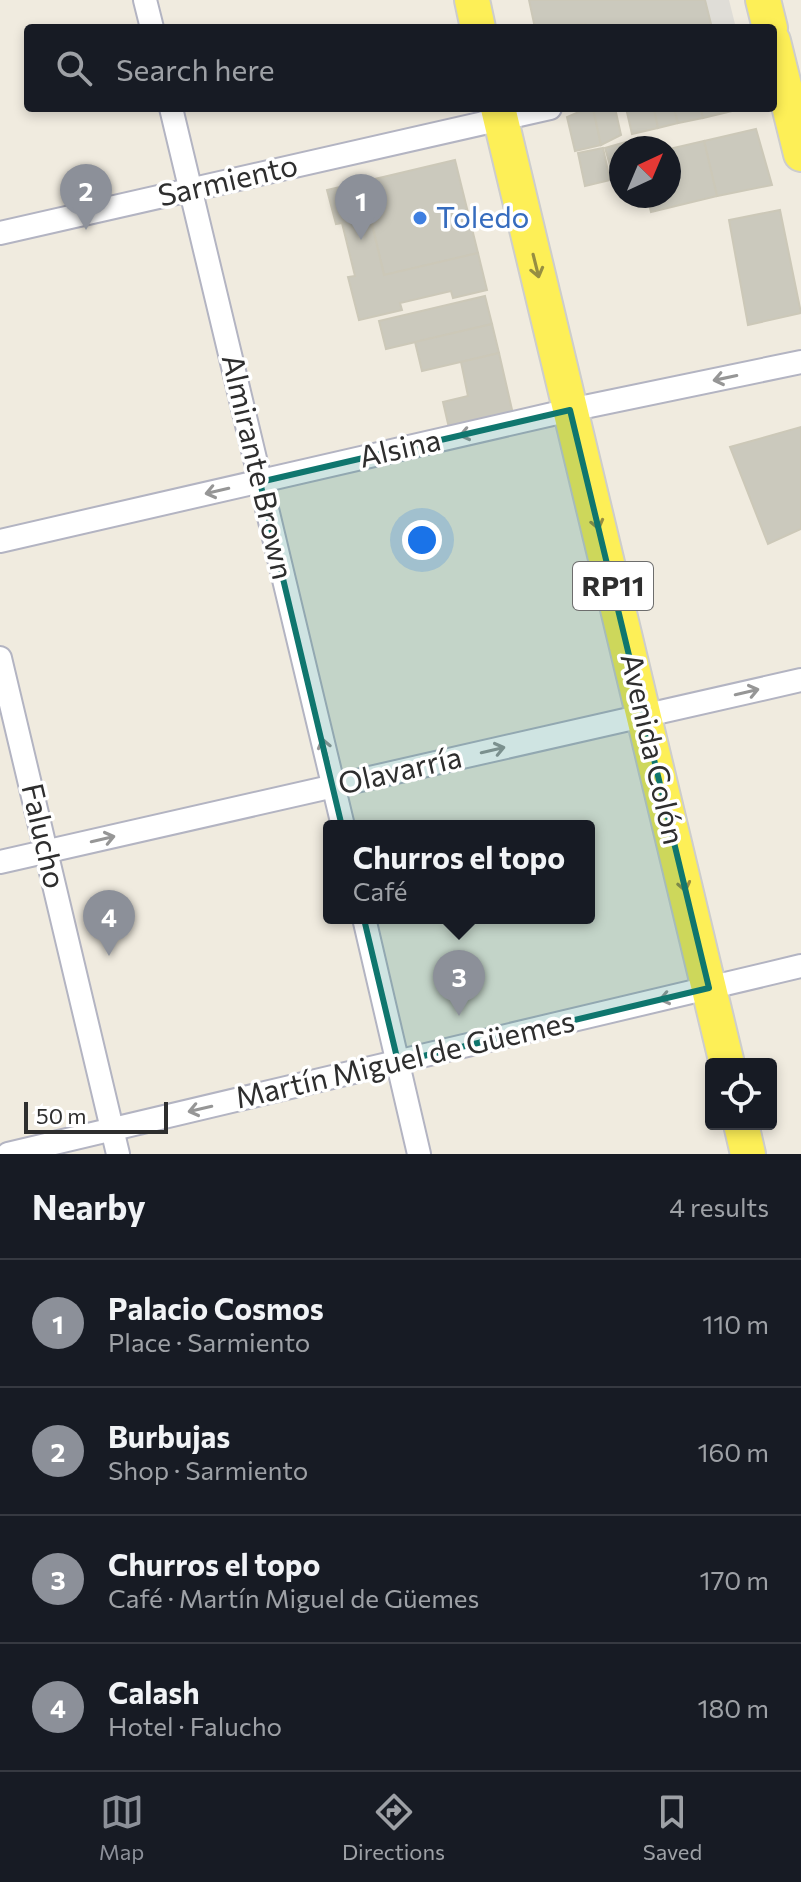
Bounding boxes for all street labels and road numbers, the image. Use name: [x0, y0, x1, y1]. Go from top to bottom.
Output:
street label: Sarmiento: [154, 145, 301, 213]
street label: Almirante Brown: [216, 350, 303, 583]
street label: Alsina: [355, 419, 444, 474]
road number: RP11: [573, 562, 653, 610]
street label: Avenida Colón: [614, 649, 694, 848]
street label: Olavarría: [334, 736, 465, 801]
street label: Falucho: [15, 779, 75, 892]
street label: Martín Miguel de Güemes: [231, 1001, 578, 1115]

